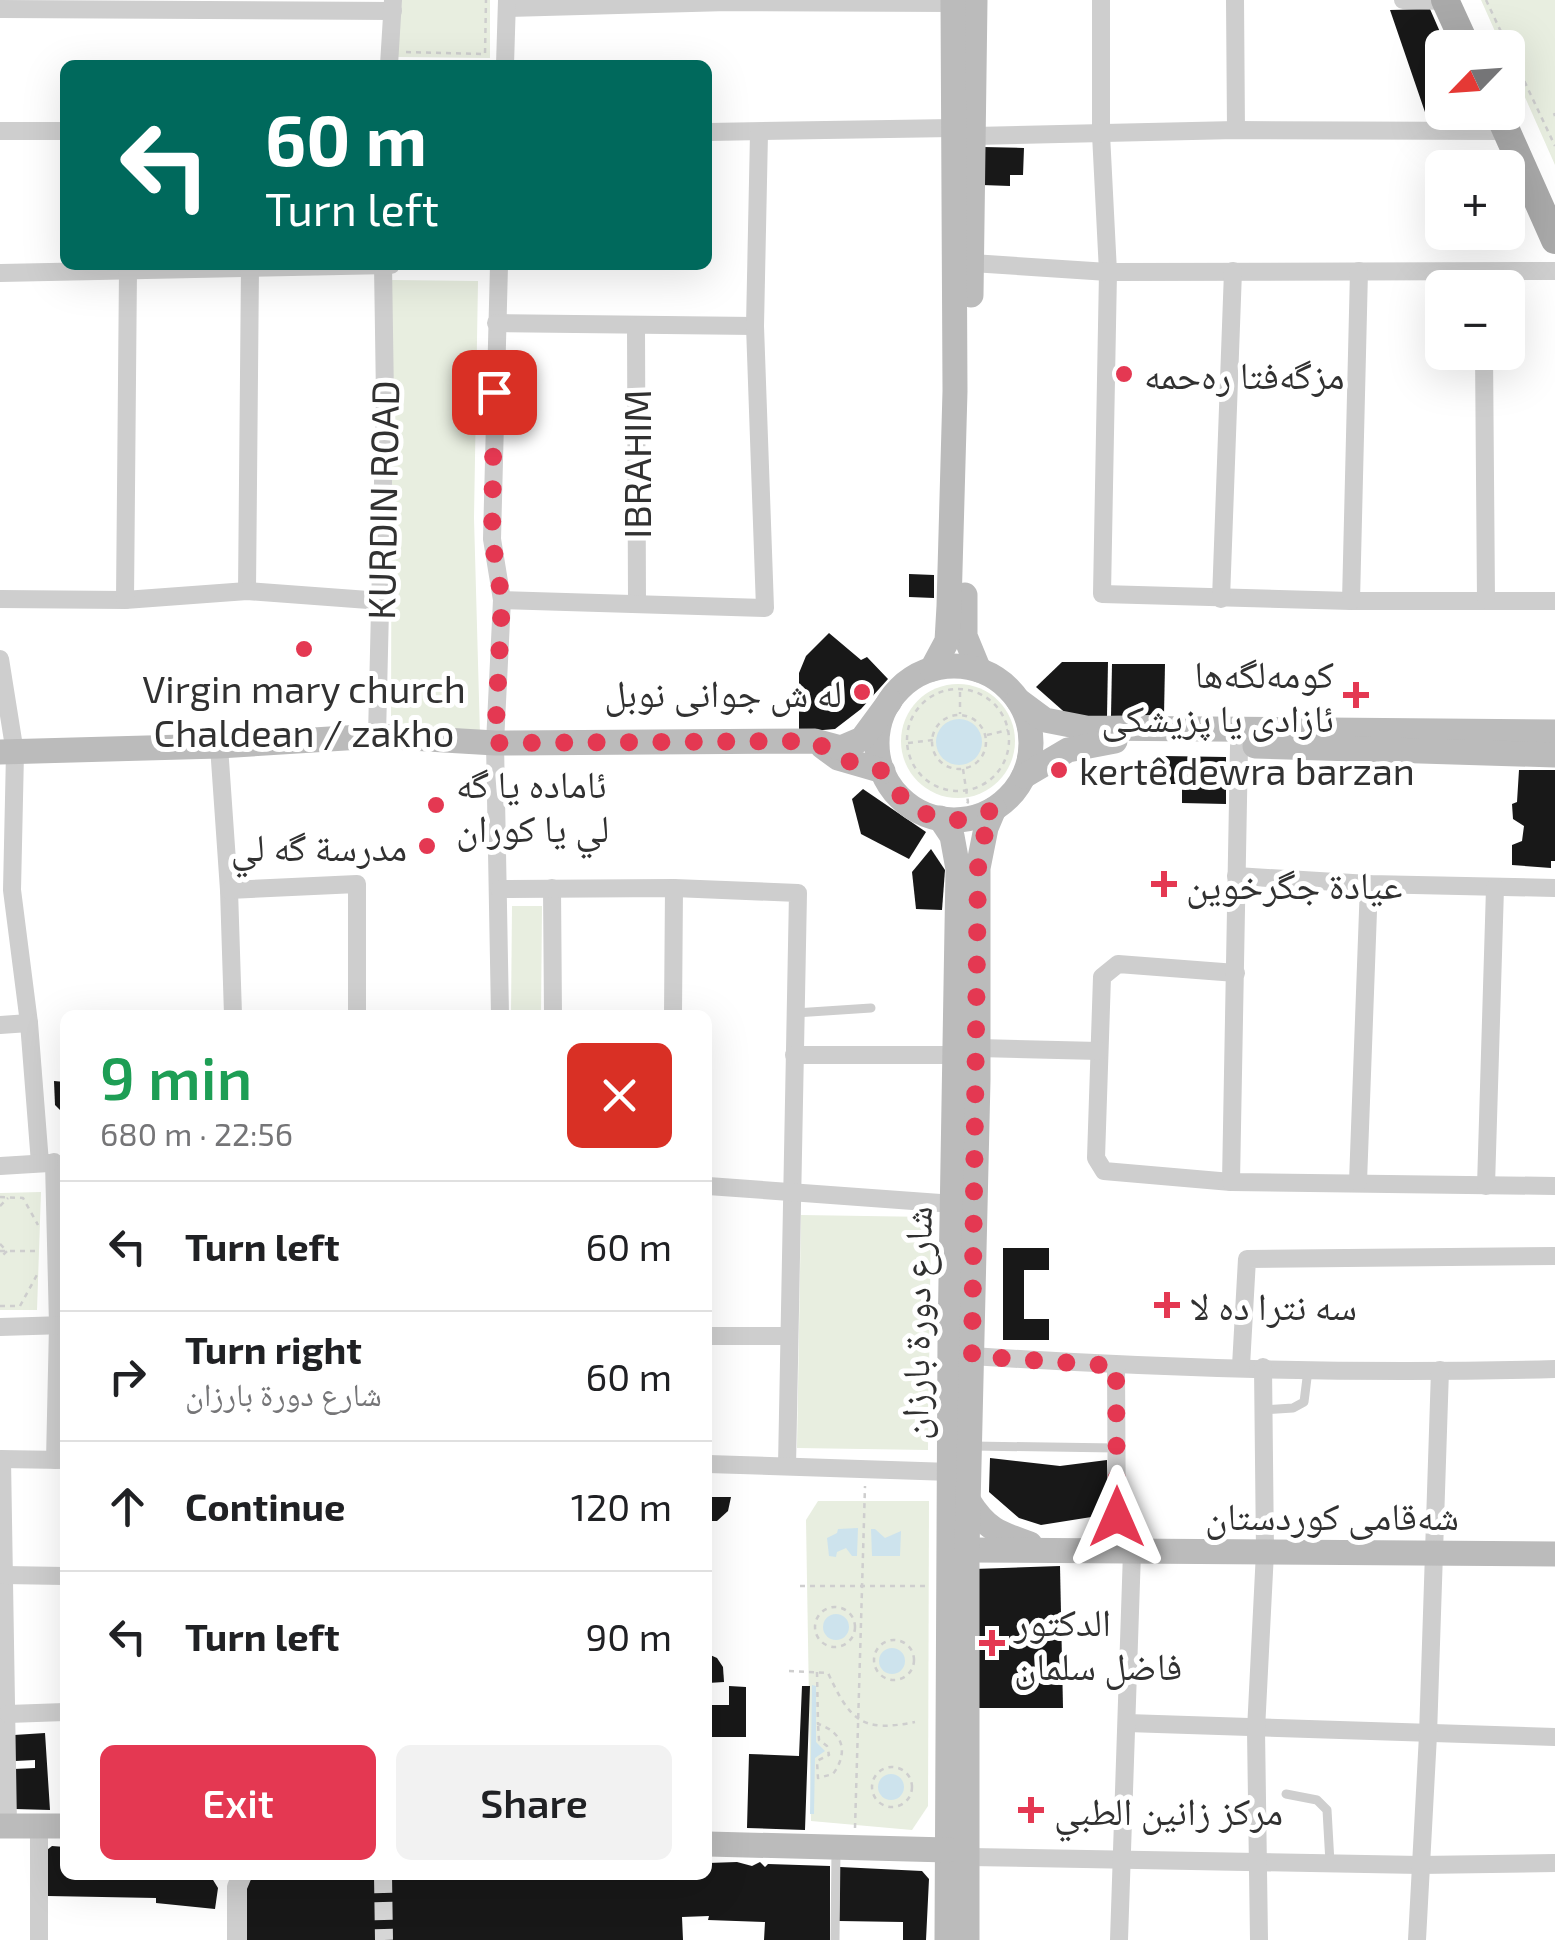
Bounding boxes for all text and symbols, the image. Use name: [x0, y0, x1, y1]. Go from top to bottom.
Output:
north arrow: [1425, 30, 1525, 130]
map controls: [1425, 30, 1525, 370]
text: 60 m: [265, 96, 427, 180]
icon: left: [100, 100, 230, 230]
button: +: [1425, 150, 1525, 250]
text: Turn left: [265, 181, 439, 235]
button: −: [1425, 270, 1525, 370]
pin: [452, 350, 537, 435]
place label: مزگەفتا رەحمە: [1144, 351, 1345, 397]
marker: مزگەفتا رەحمە: [1113, 363, 1135, 385]
icon: arrive: [467, 365, 522, 420]
street label: KURDIN ROAD: [357, 380, 407, 620]
street label: IBRAHIM: [613, 389, 659, 539]
marker: Virgin mary church Chaldean / zakho: [293, 638, 315, 660]
place label: کومەلگەھا ئازادی یا پزیشکی: [1101, 650, 1334, 742]
place label: Virgin mary church Chaldean / zakho: [142, 665, 466, 755]
place label: له ش جوانى نوبل: [604, 669, 842, 717]
marker: له ش جوانى نوبل: [851, 681, 873, 703]
marker: کومەلگەھا ئازادی یا پزیشکی: [1343, 682, 1369, 708]
place label: kertê dewra barzan: [1079, 747, 1415, 793]
marker: kertê dewra barzan: [1048, 759, 1070, 781]
place label: ئاماده يا گه لي يا كوران: [456, 760, 609, 859]
marker: ئاماده يا گه لي يا كوران: [425, 794, 447, 816]
place label: مدرسة گه لي: [231, 823, 407, 878]
marker: مدرسة گه لي: [416, 835, 438, 857]
place label: عيادة جگرخوين: [1186, 861, 1402, 909]
marker: عيادة جگرخوين: [1151, 871, 1177, 897]
text: 9 min: [100, 1040, 252, 1112]
button: close: [567, 1043, 672, 1148]
text: 680 m · 22:56: [100, 1114, 293, 1152]
street label: شارع دورة بارزان: [890, 1206, 943, 1440]
icon: left: [100, 1219, 155, 1274]
text: Turn left: [185, 1223, 340, 1269]
text: 60 m: [586, 1223, 672, 1269]
place label: سه نترا ده لا: [1190, 1282, 1357, 1328]
marker: سه نترا ده لا: [1154, 1292, 1180, 1318]
text: Turn right: [185, 1326, 362, 1372]
icon: right: [100, 1349, 155, 1404]
text: 60 m: [586, 1353, 672, 1399]
text: شارع دورة بارزان: [185, 1374, 382, 1412]
position arrow: [1065, 1465, 1169, 1569]
icon: ahead: [100, 1479, 155, 1534]
text: Continue: [185, 1483, 345, 1529]
text: 120 m: [571, 1483, 672, 1529]
street label: شەقامی کوردستان: [1205, 1492, 1459, 1540]
place label: الدكتور فاضل سلمان: [1013, 1598, 1182, 1690]
icon: left: [100, 1609, 155, 1664]
text: Turn left: [185, 1613, 340, 1659]
text: 90 m: [586, 1613, 672, 1659]
marker: الدكتور فاضل سلمان: [979, 1630, 1005, 1656]
button: Exit: [100, 1745, 376, 1860]
button: Share: [396, 1745, 672, 1860]
place label: مركز زانين الطبي: [1054, 1787, 1283, 1842]
marker: مركز زانين الطبي: [1018, 1797, 1044, 1823]

